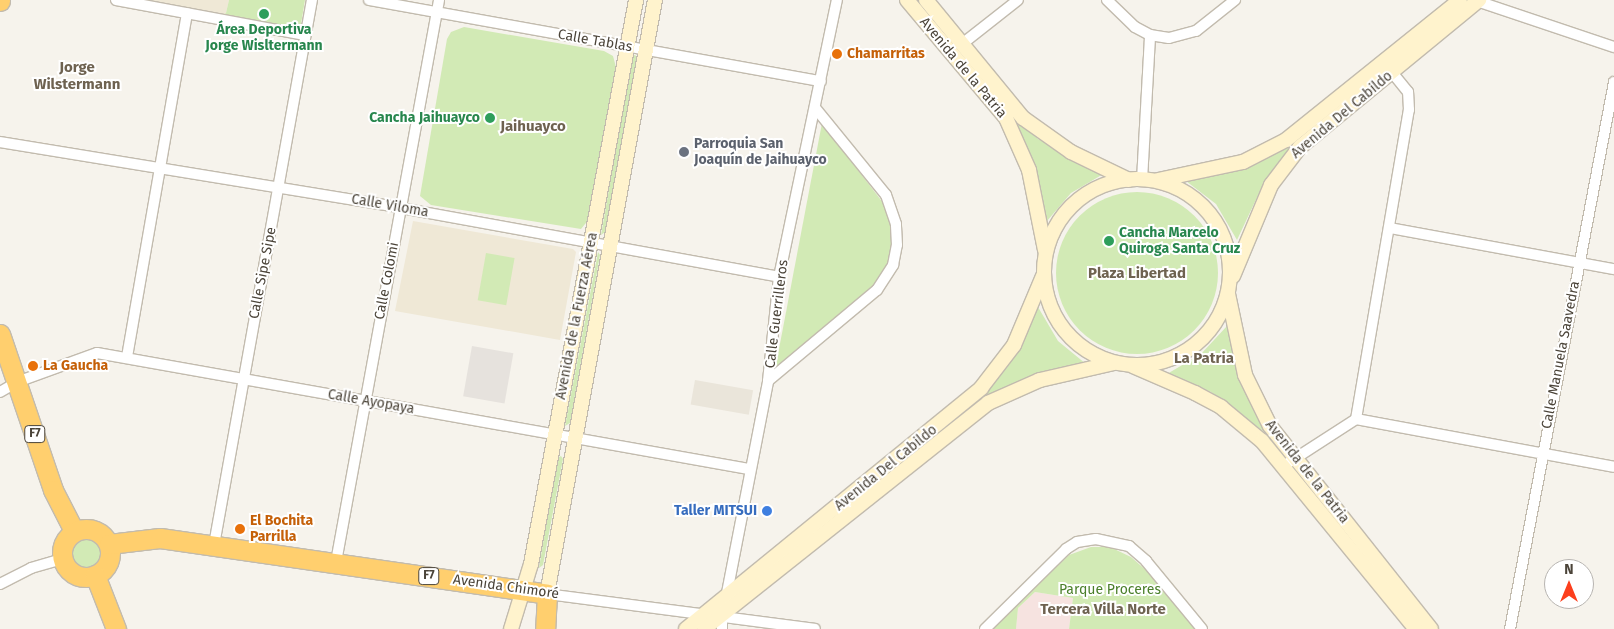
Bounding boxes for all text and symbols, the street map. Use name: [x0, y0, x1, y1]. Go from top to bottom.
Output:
marker: Área Deportiva Jorge Wisltermann: [258, 8, 270, 20]
street label: Avenida de la Patria: [916, 14, 1010, 122]
place label: Área Deportiva Jorge Wisltermann: [205, 22, 323, 54]
street label: Calle Tablas: [557, 26, 633, 56]
place label: Chamarritas: [847, 46, 925, 62]
marker: Chamarritas: [831, 48, 843, 60]
district label: Jorge Wilstermann: [34, 58, 120, 93]
street label: Avenida Del Cabildo: [1288, 68, 1396, 162]
place label: Cancha Jaihuayco: [369, 110, 480, 126]
marker: Cancha Jaihuayco: [484, 112, 496, 124]
district label: Jaihuayco: [500, 118, 566, 136]
place label: Parroquia San Joaquín de Jaihuayco: [694, 136, 827, 168]
marker: Parroquia San Joaquín de Jaihuayco: [678, 146, 690, 158]
street label: Calle Viloma: [350, 191, 430, 221]
place label: Cancha Marcelo Quiroga Santa Cruz: [1119, 225, 1240, 258]
street label: Calle Sipe Sipe: [246, 226, 280, 320]
street label: Avenida de la Fuerza Aérea: [553, 231, 601, 401]
marker: Cancha Marcelo Quiroga Santa Cruz: [1103, 235, 1115, 247]
street label: Calle Colomi: [371, 241, 403, 321]
street label: Calle Guerrilleros: [762, 259, 792, 369]
district label: Plaza Libertad: [1088, 265, 1186, 283]
street label: Calle Manuela Saavedra: [1538, 280, 1584, 430]
district label: La Patria: [1174, 350, 1234, 368]
place label: La Gaucha: [43, 358, 108, 374]
marker: La Gaucha: [27, 360, 39, 372]
street label: Calle Ayopaya: [326, 386, 416, 418]
street label: Avenida de la Patria: [1261, 417, 1353, 527]
street label: Avenida Del Cabildo: [831, 422, 941, 514]
road number: F7: [24, 424, 46, 444]
place label: Taller MITSUI: [674, 503, 757, 519]
marker: Taller MITSUI: [761, 505, 773, 517]
place label: El Bochita Parrilla: [250, 513, 313, 546]
marker: El Bochita Parrilla: [234, 523, 246, 535]
north arrow: [1544, 559, 1594, 609]
text: N: [1564, 561, 1574, 578]
road number: F7: [418, 566, 440, 586]
street label: Avenida Chimoré: [452, 571, 560, 603]
park label: Parque Proceres: [1059, 582, 1161, 598]
district label: Tercera Villa Norte: [1040, 601, 1166, 619]

